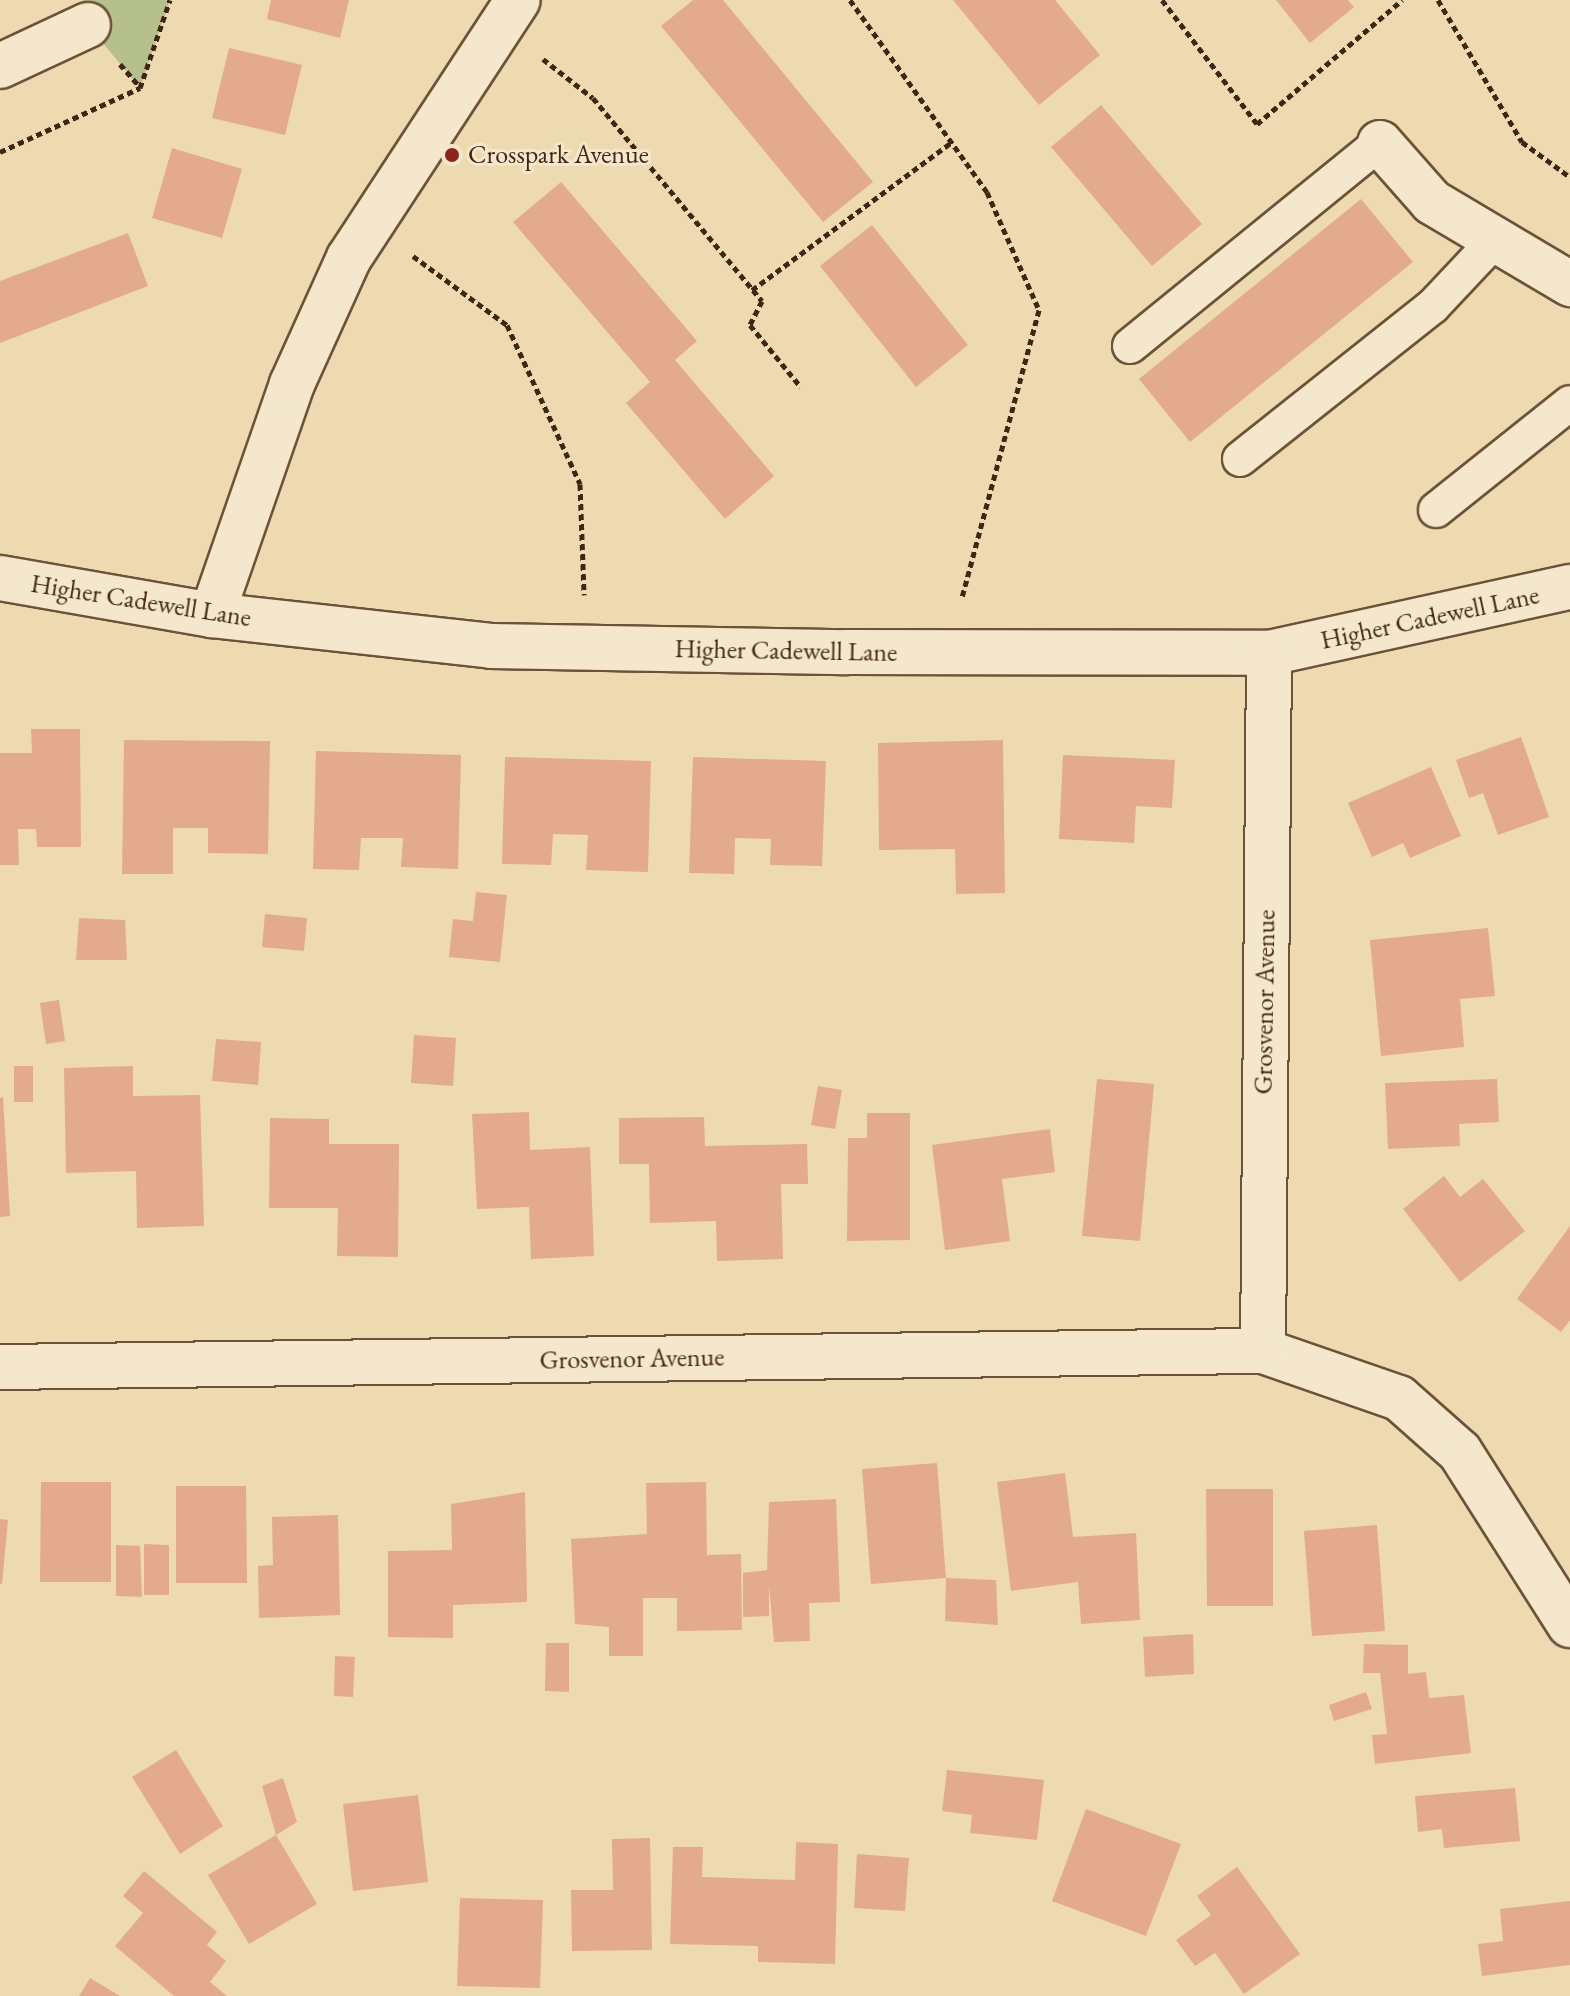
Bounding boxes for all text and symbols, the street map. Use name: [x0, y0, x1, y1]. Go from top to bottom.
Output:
place label: Crosspark Avenue: [468, 139, 649, 171]
marker: Crosspark Avenue: [443, 146, 461, 164]
street label: Higher Cadewell Lane: [29, 568, 253, 634]
street label: Higher Cadewell Lane: [1318, 580, 1542, 656]
street label: Higher Cadewell Lane: [674, 633, 898, 669]
street label: Grosvenor Avenue: [1248, 909, 1282, 1095]
street label: Grosvenor Avenue: [539, 1342, 725, 1376]

